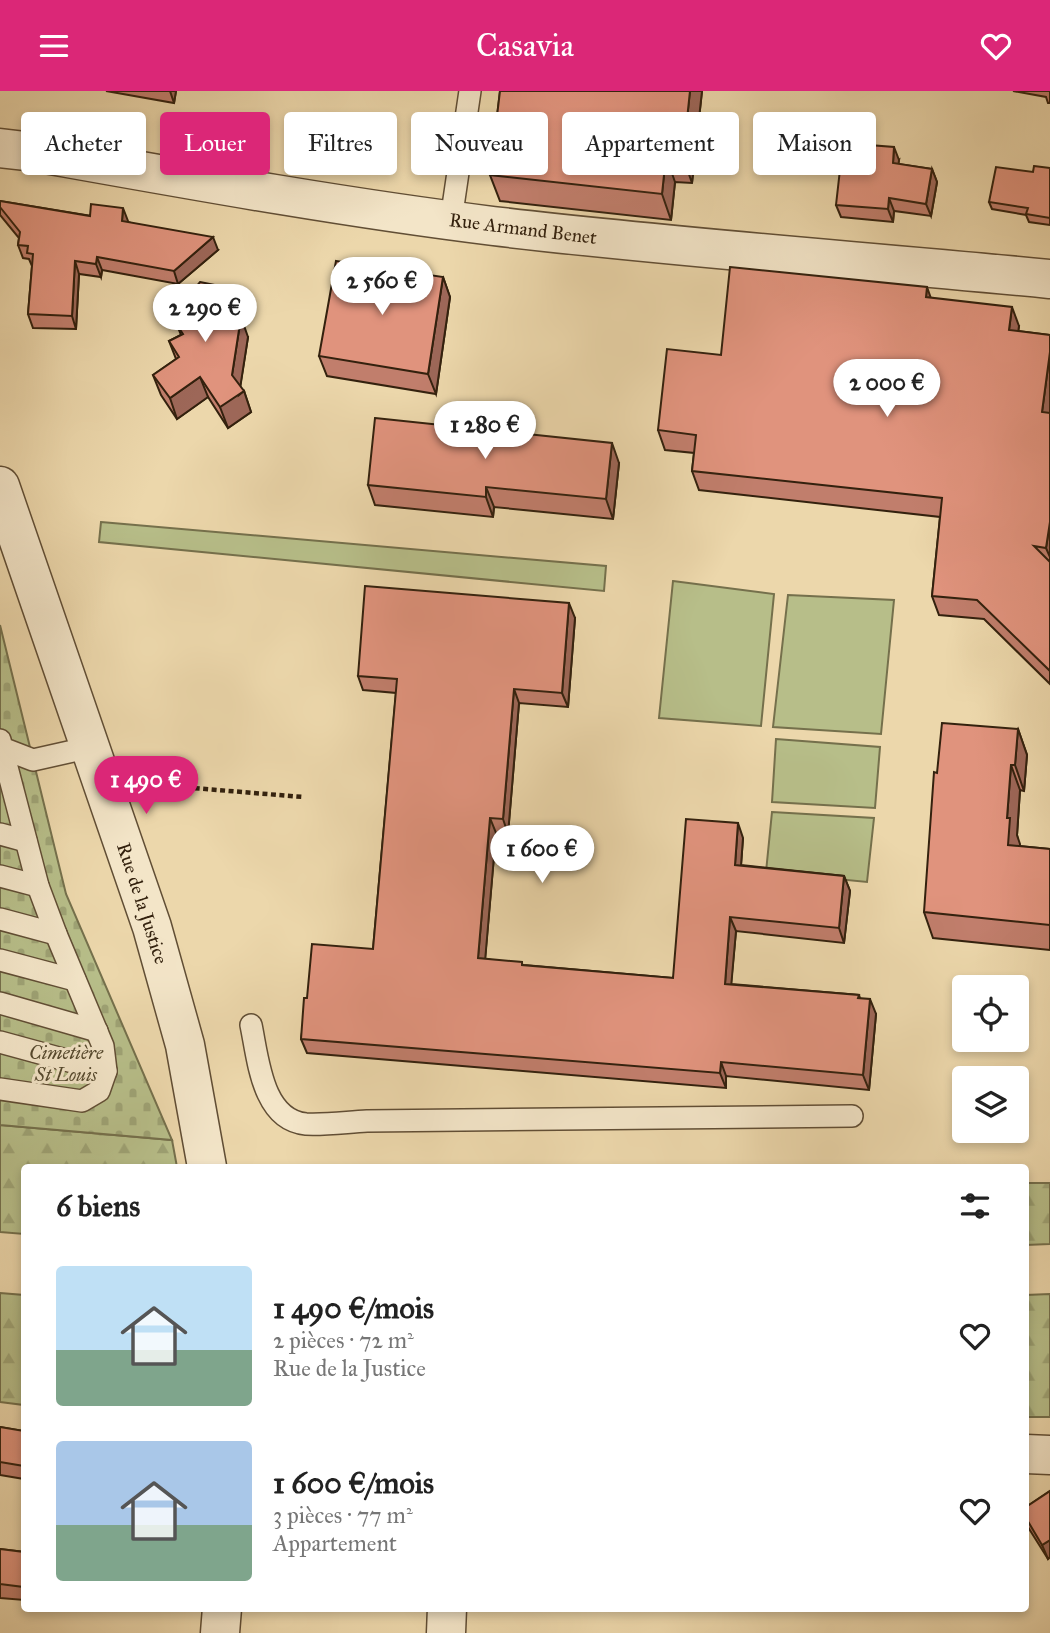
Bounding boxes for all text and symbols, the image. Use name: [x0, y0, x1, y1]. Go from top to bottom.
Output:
text: Casavia: [476, 26, 574, 65]
icon: menu: [35, 27, 73, 65]
icon: heart: [977, 27, 1015, 65]
chip: Acheter: [21, 112, 146, 175]
chip: Louer: [160, 112, 270, 175]
chip: Filtres: [284, 112, 397, 175]
chip: Nouveau: [411, 112, 548, 175]
chip: Appartement: [562, 112, 739, 175]
chip: Maison: [753, 112, 876, 175]
street label: Rue Armand Benet: [448, 208, 598, 249]
pin: 2 560 €: [317, 257, 447, 317]
text: 2 560 €: [346, 266, 418, 294]
pin: 2 290 €: [140, 285, 270, 344]
text: 2 290 €: [169, 293, 241, 321]
pin: 2 000 €: [822, 359, 952, 419]
text: 2 000 €: [849, 368, 925, 396]
pin: 1 280 €: [420, 401, 550, 461]
text: 1 280 €: [450, 410, 520, 438]
pin: 1 490 €: [81, 757, 211, 816]
text: 1 490 €: [110, 765, 182, 793]
pin: 1 600 €: [477, 825, 607, 885]
text: 1 600 €: [506, 834, 578, 862]
street label: Rue de la Justice: [111, 840, 173, 967]
map controls: [952, 975, 1029, 1143]
button: locate: [952, 975, 1029, 1052]
park label: Cimetière St Louis: [29, 1041, 104, 1086]
button: layers: [952, 1066, 1029, 1143]
icon: filters: [956, 1187, 994, 1225]
text: 6 biens: [56, 1188, 140, 1224]
text: 1 490 €/mois: [273, 1290, 434, 1326]
icon: home: [112, 1294, 196, 1378]
icon: heart: [956, 1317, 994, 1355]
text: 2 pièces · 72 m²: [273, 1326, 414, 1354]
text: Rue de la Justice: [273, 1354, 426, 1382]
text: 1 600 €/mois: [273, 1465, 434, 1501]
icon: home: [112, 1469, 196, 1553]
icon: heart: [956, 1492, 994, 1530]
text: 3 pièces · 77 m²: [273, 1501, 413, 1529]
text: Appartement: [273, 1529, 397, 1557]

